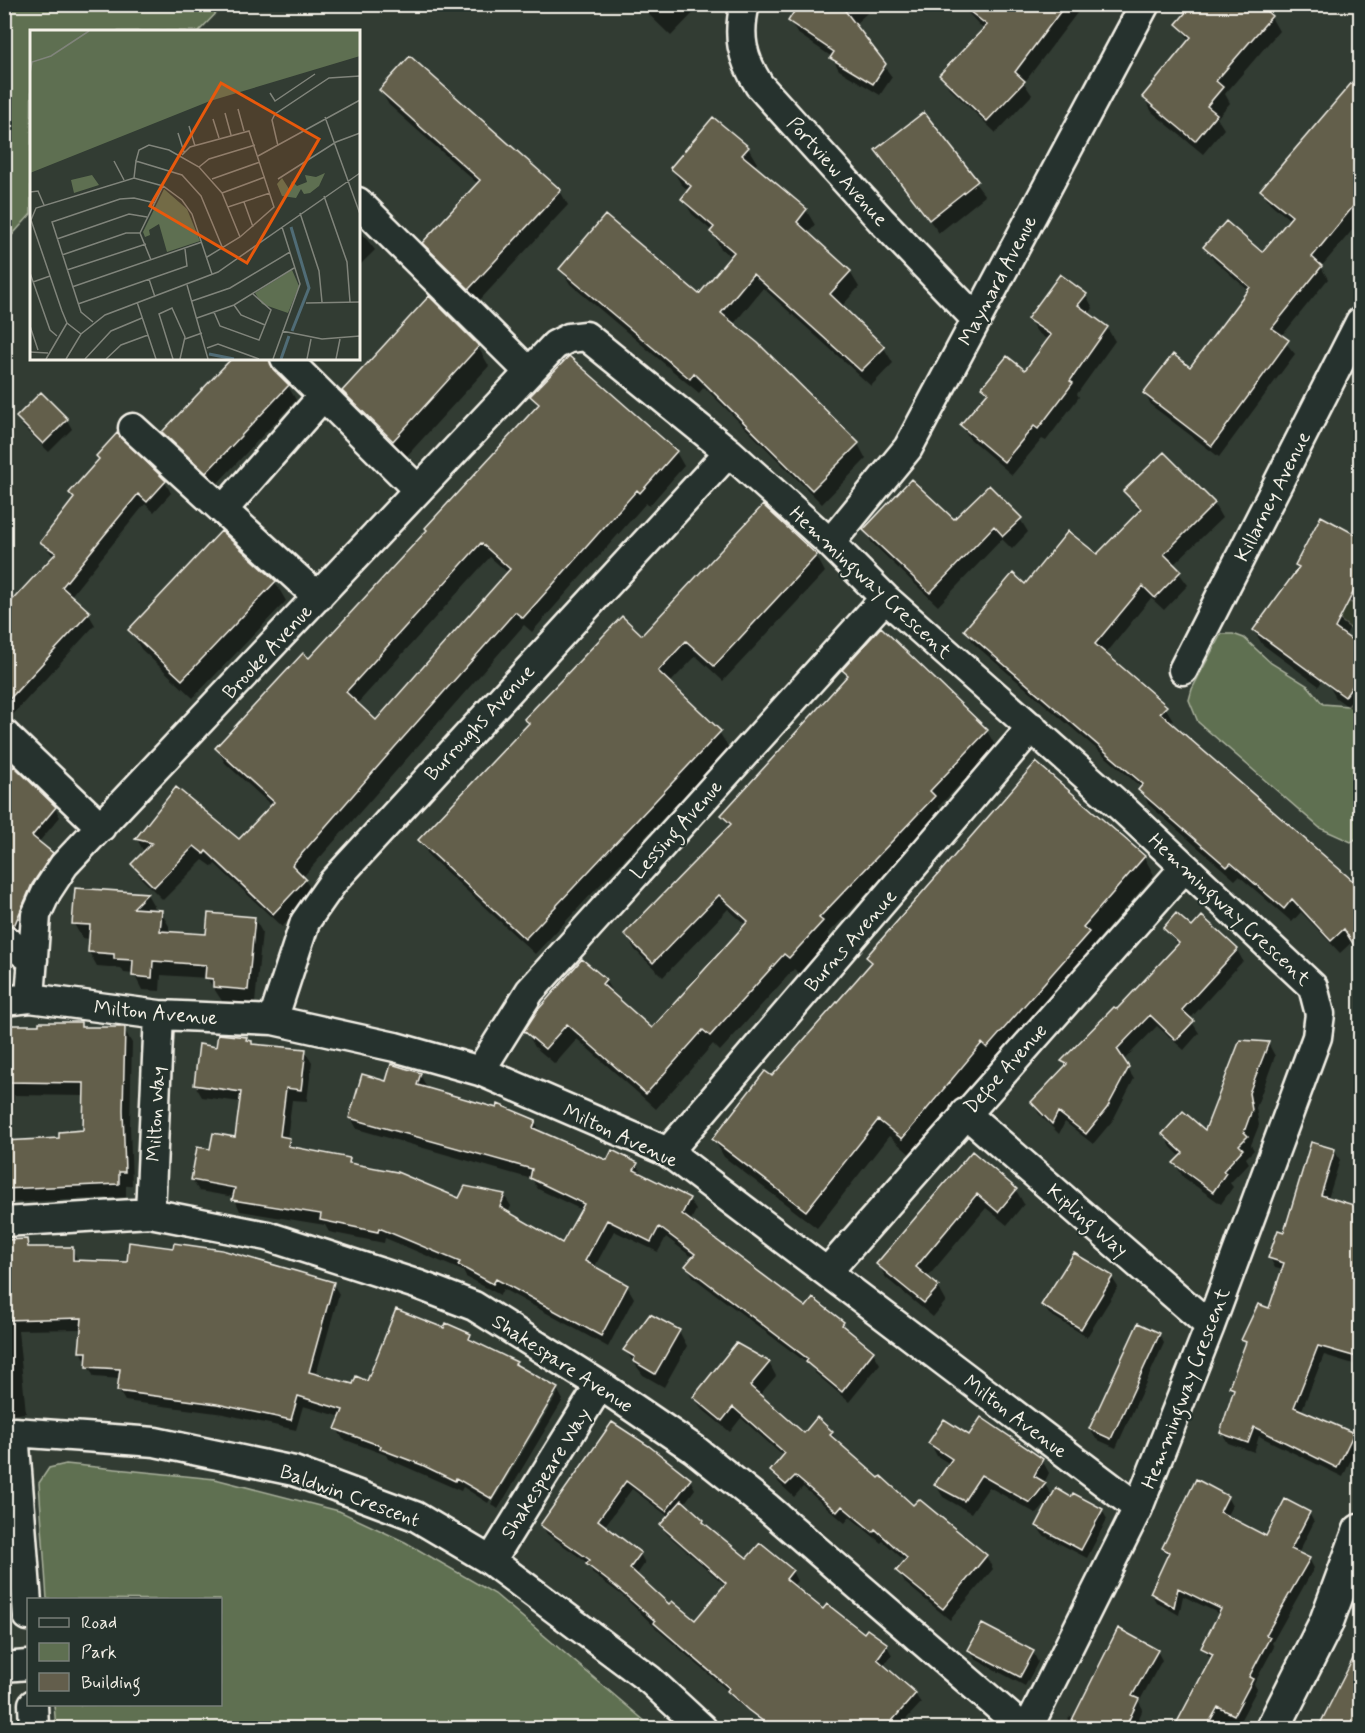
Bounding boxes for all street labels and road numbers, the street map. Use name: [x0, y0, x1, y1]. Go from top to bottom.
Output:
street label: Portview Avenue: [780, 111, 894, 233]
street label: Maynard Avenue: [953, 211, 1044, 351]
street label: Killarney Avenue: [1229, 427, 1318, 567]
street label: Hemmingway Crescent: [782, 501, 957, 667]
street label: Brooke Avenue: [217, 599, 319, 705]
street label: Burroughs Avenue: [419, 659, 541, 787]
street label: Lessing Avenue: [625, 774, 731, 887]
street label: Hemmingway Crescent: [1141, 828, 1316, 994]
street label: Burns Avenue: [799, 884, 903, 998]
street label: Milton Avenue: [93, 995, 219, 1032]
street label: Defoe Avenue: [958, 1018, 1055, 1121]
street label: Milton Way: [141, 1066, 172, 1163]
street label: Milton Avenue: [558, 1098, 682, 1175]
street label: Kipling Way: [1039, 1178, 1133, 1265]
street label: Hemmingway Crescent: [1136, 1284, 1239, 1494]
street label: Shakespare Avenue: [486, 1309, 638, 1420]
street label: Milton Avenue: [957, 1369, 1073, 1465]
street label: Shakespeare Way: [495, 1403, 598, 1545]
street label: Baldwin Crescent: [276, 1459, 423, 1534]

